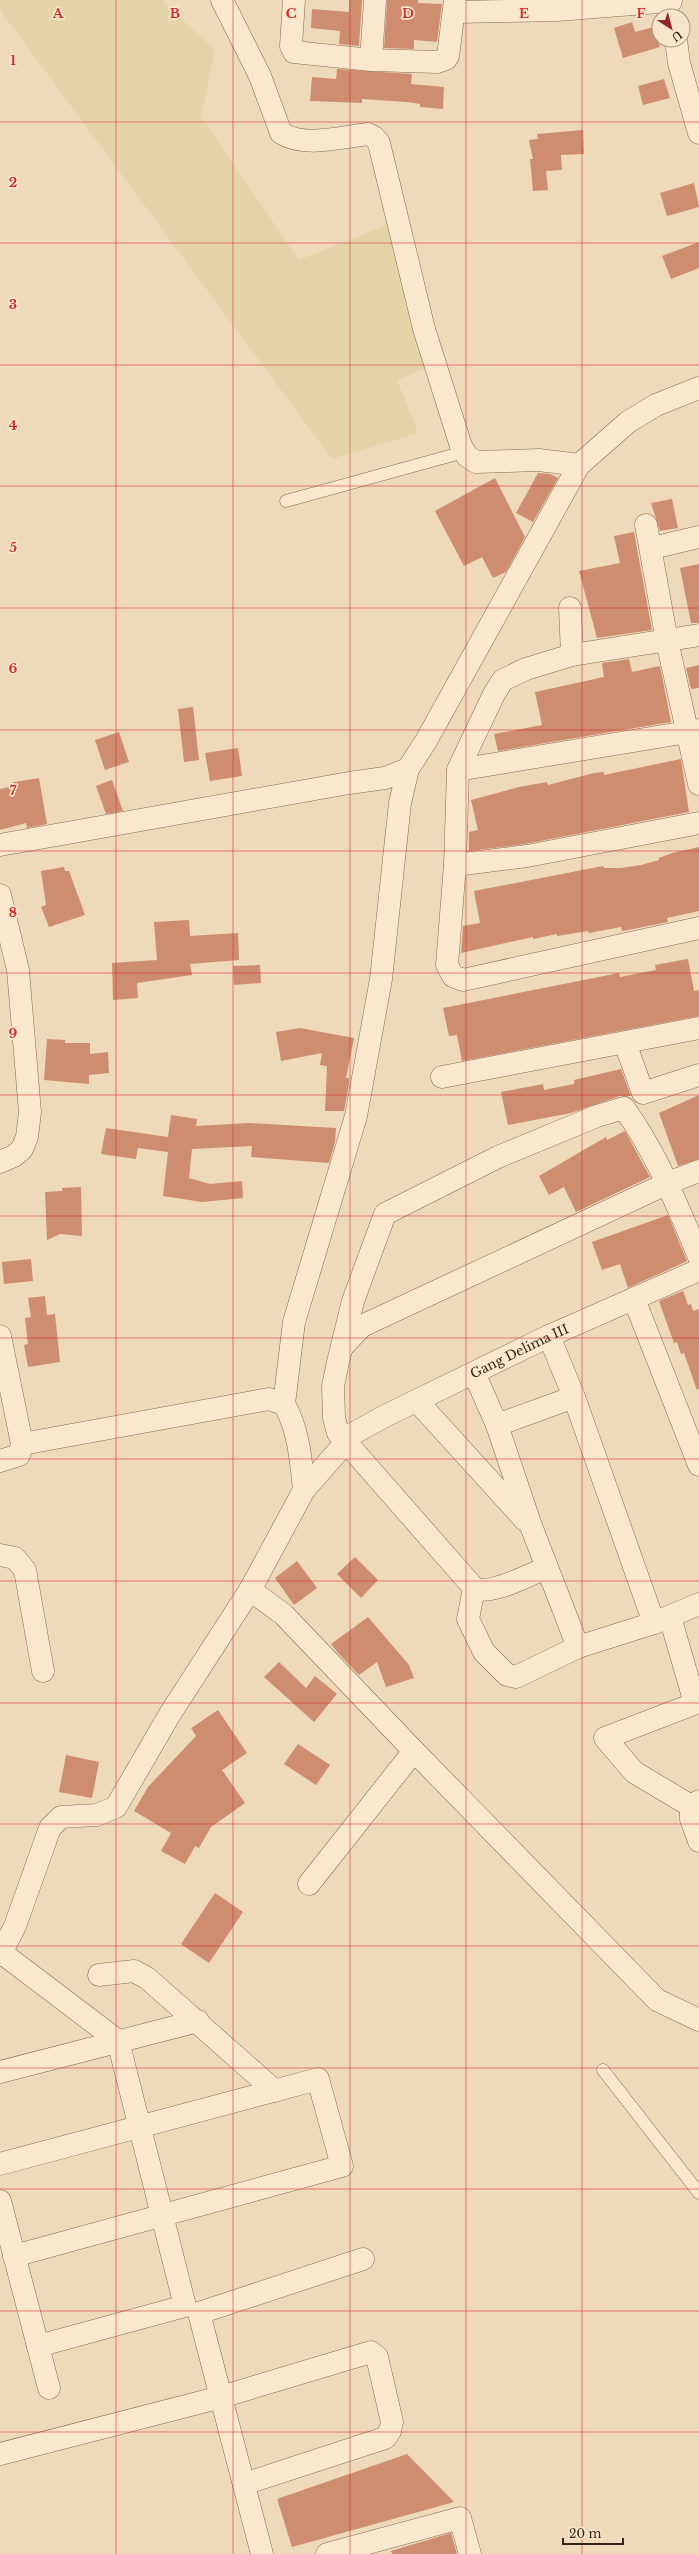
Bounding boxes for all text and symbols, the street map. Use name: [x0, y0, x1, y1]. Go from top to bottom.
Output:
text: A: [52, 5, 64, 22]
text: B: [170, 5, 180, 22]
text: C: [286, 5, 297, 22]
text: D: [402, 5, 414, 22]
text: E: [519, 5, 529, 22]
text: F: [637, 5, 646, 22]
north arrow: [651, 8, 691, 48]
text: U: [669, 28, 685, 45]
text: 1: [10, 52, 16, 69]
text: 2: [9, 174, 17, 191]
text: 3: [9, 296, 17, 313]
text: 4: [9, 417, 18, 434]
text: 5: [9, 539, 17, 556]
text: 6: [9, 660, 18, 677]
text: 7: [10, 782, 17, 799]
text: 8: [9, 904, 17, 921]
text: 9: [9, 1025, 18, 1042]
street label: Gang Delima III: [467, 1320, 571, 1382]
scale bar: [563, 2520, 623, 2546]
text: 20 m: [569, 2526, 601, 2541]

